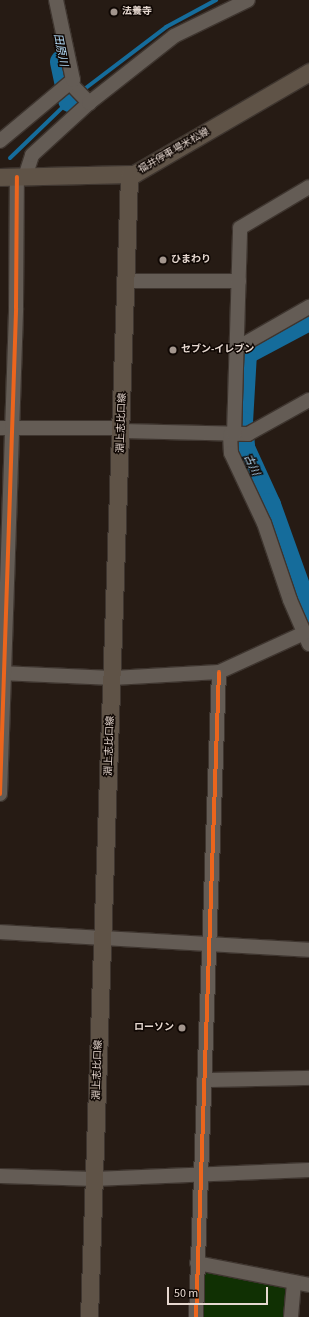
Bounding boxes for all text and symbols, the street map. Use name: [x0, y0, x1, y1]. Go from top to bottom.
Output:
place label: 法養寺: [122, 6, 152, 18]
marker: 法養寺: [109, 7, 119, 17]
water label: 田原川: [50, 33, 70, 67]
street label: 福井停車場米松線: [136, 126, 212, 176]
place label: ひまわり: [171, 254, 211, 266]
marker: ひまわり: [158, 255, 168, 265]
place label: セブン-イレブン: [181, 344, 254, 356]
marker: セブン-イレブン: [168, 345, 178, 355]
street label: 淵上志比口線: [115, 393, 129, 453]
water label: 古川: [240, 452, 262, 478]
street label: 淵上志比口線: [103, 716, 117, 776]
place label: ローソン: [134, 1022, 174, 1034]
marker: ローソン: [177, 1023, 187, 1033]
street label: 淵上志比口線: [91, 1040, 105, 1100]
scale bar: [169, 1279, 270, 1305]
text: 50 m: [174, 1285, 198, 1302]

